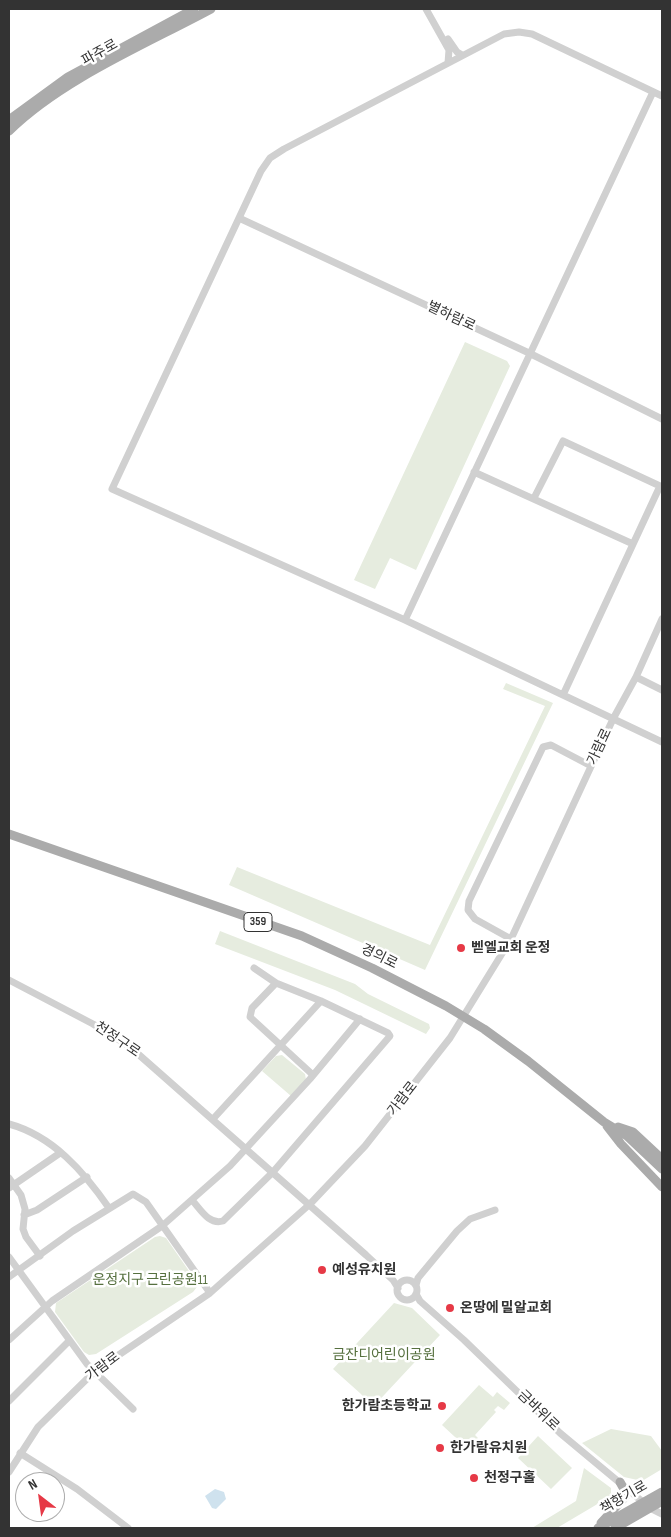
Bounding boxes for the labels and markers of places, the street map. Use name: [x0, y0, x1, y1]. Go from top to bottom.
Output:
place label: 벧엘교회 운정: [471, 940, 550, 956]
marker: 벧엘교회 운정: [455, 942, 467, 954]
place label: 예성유치원: [332, 1262, 396, 1278]
marker: 예성유치원: [316, 1264, 328, 1276]
place label: 온땅에 밀알교회: [460, 1300, 552, 1316]
marker: 온땅에 밀알교회: [444, 1302, 456, 1314]
place label: 한가람초등학교: [342, 1398, 432, 1414]
marker: 한가람초등학교: [436, 1400, 448, 1412]
place label: 한가람유치원: [450, 1440, 527, 1456]
marker: 한가람유치원: [434, 1442, 446, 1454]
place label: 천정구홀: [484, 1470, 536, 1486]
marker: 천정구홀: [468, 1472, 480, 1484]

